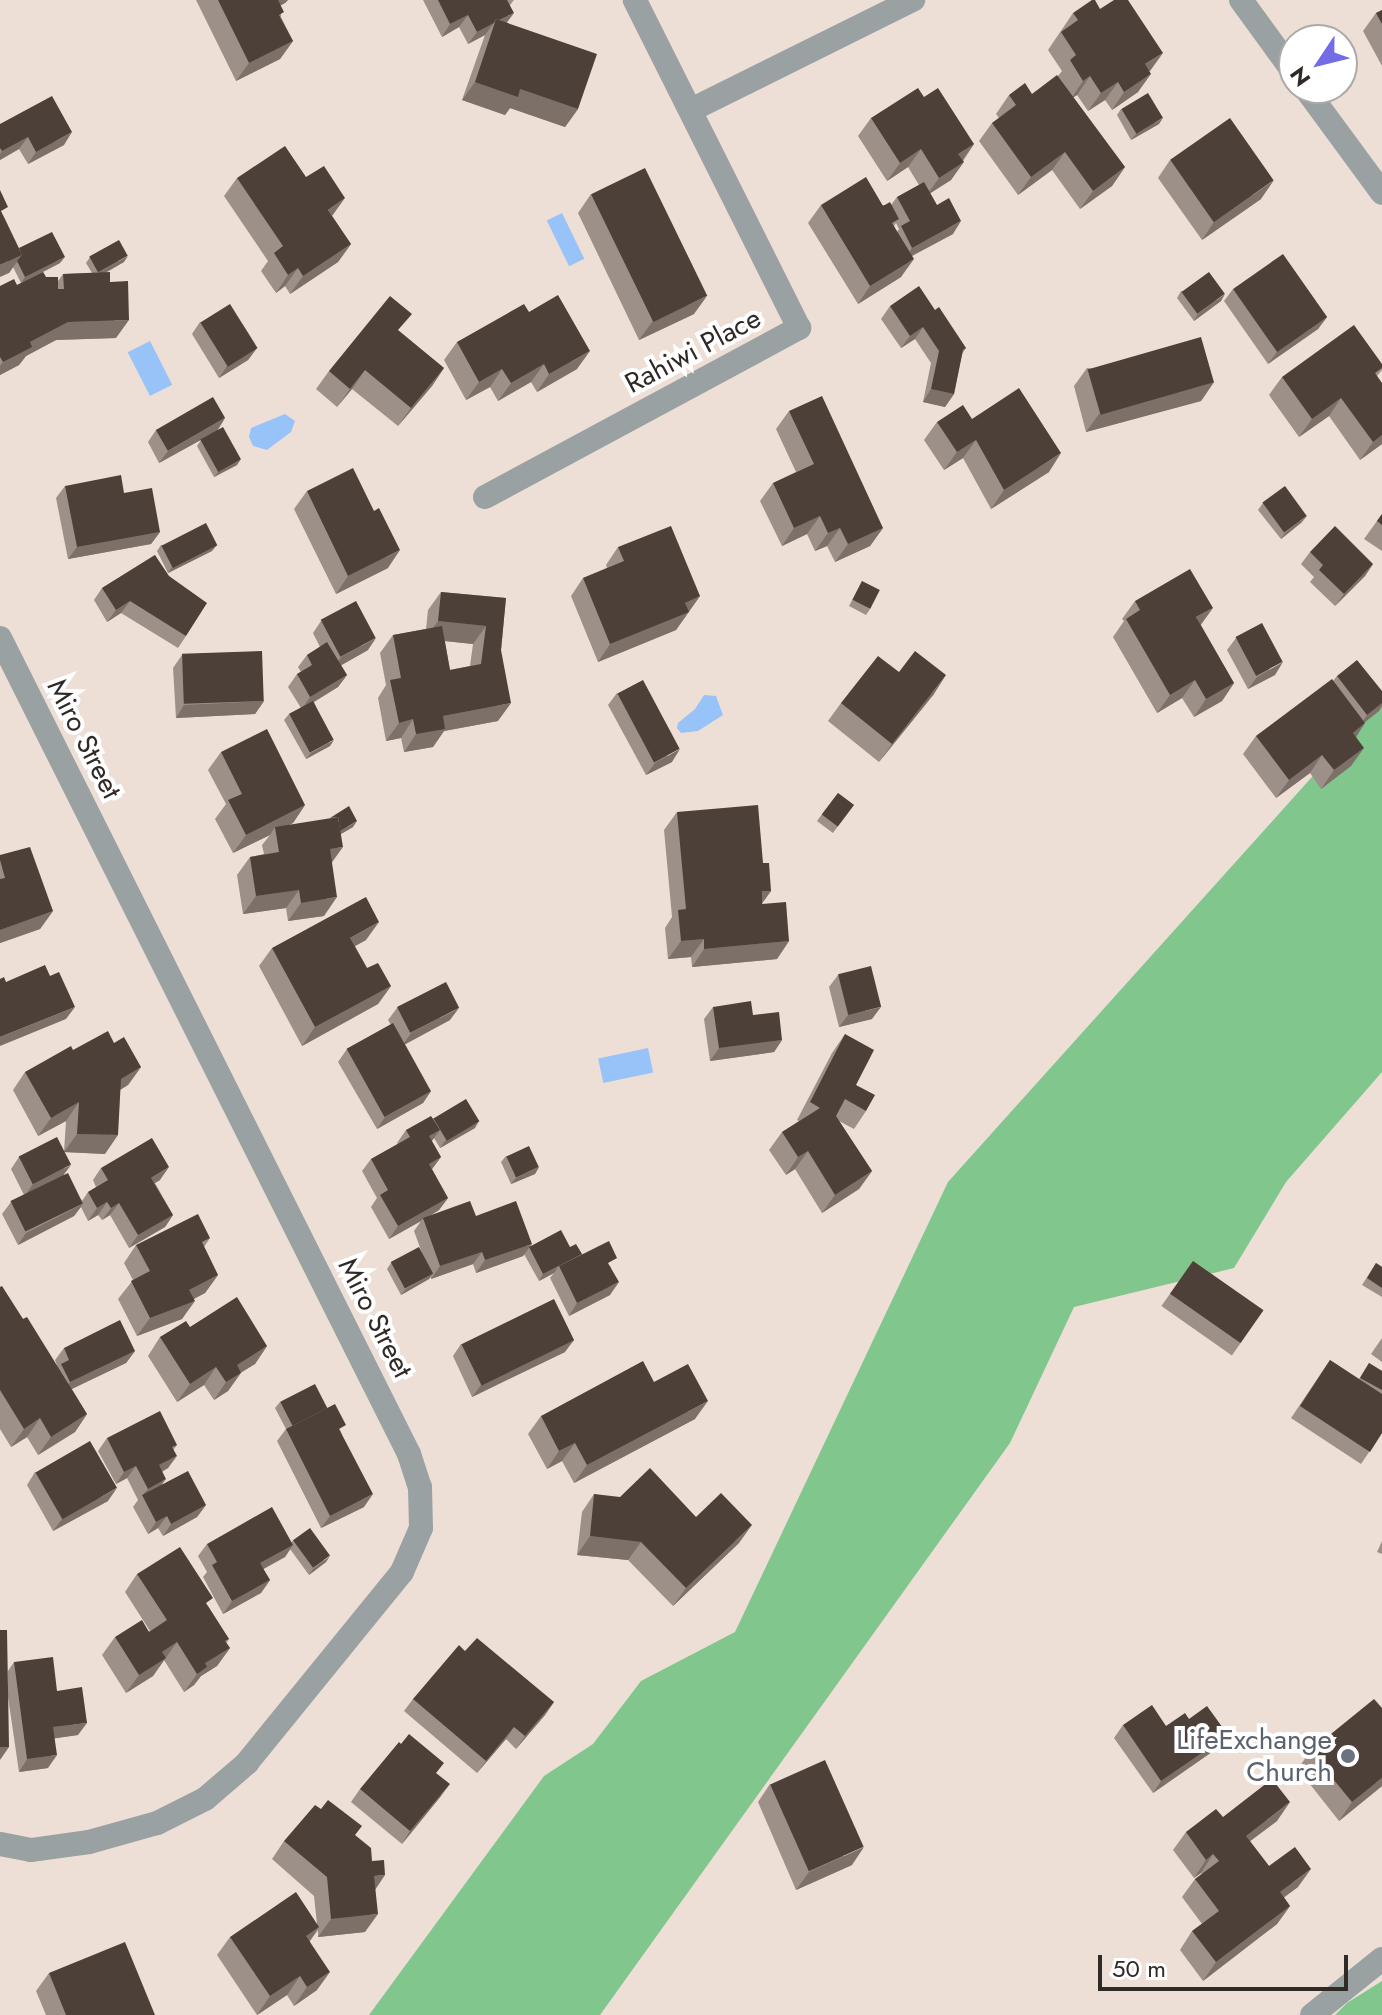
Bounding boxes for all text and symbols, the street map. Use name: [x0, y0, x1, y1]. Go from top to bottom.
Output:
north arrow: [1278, 24, 1358, 104]
text: N: [1282, 60, 1318, 93]
street label: Rahiwi Place: [619, 301, 767, 401]
street label: Miro Street: [40, 674, 128, 804]
street label: Miro Street: [331, 1253, 419, 1383]
place label: LifeExchange Church: [1176, 1723, 1332, 1789]
marker: LifeExchange Church: [1339, 1747, 1357, 1765]
scale bar: [1102, 1939, 1352, 1989]
text: 50 m: [1112, 1951, 1166, 1986]

